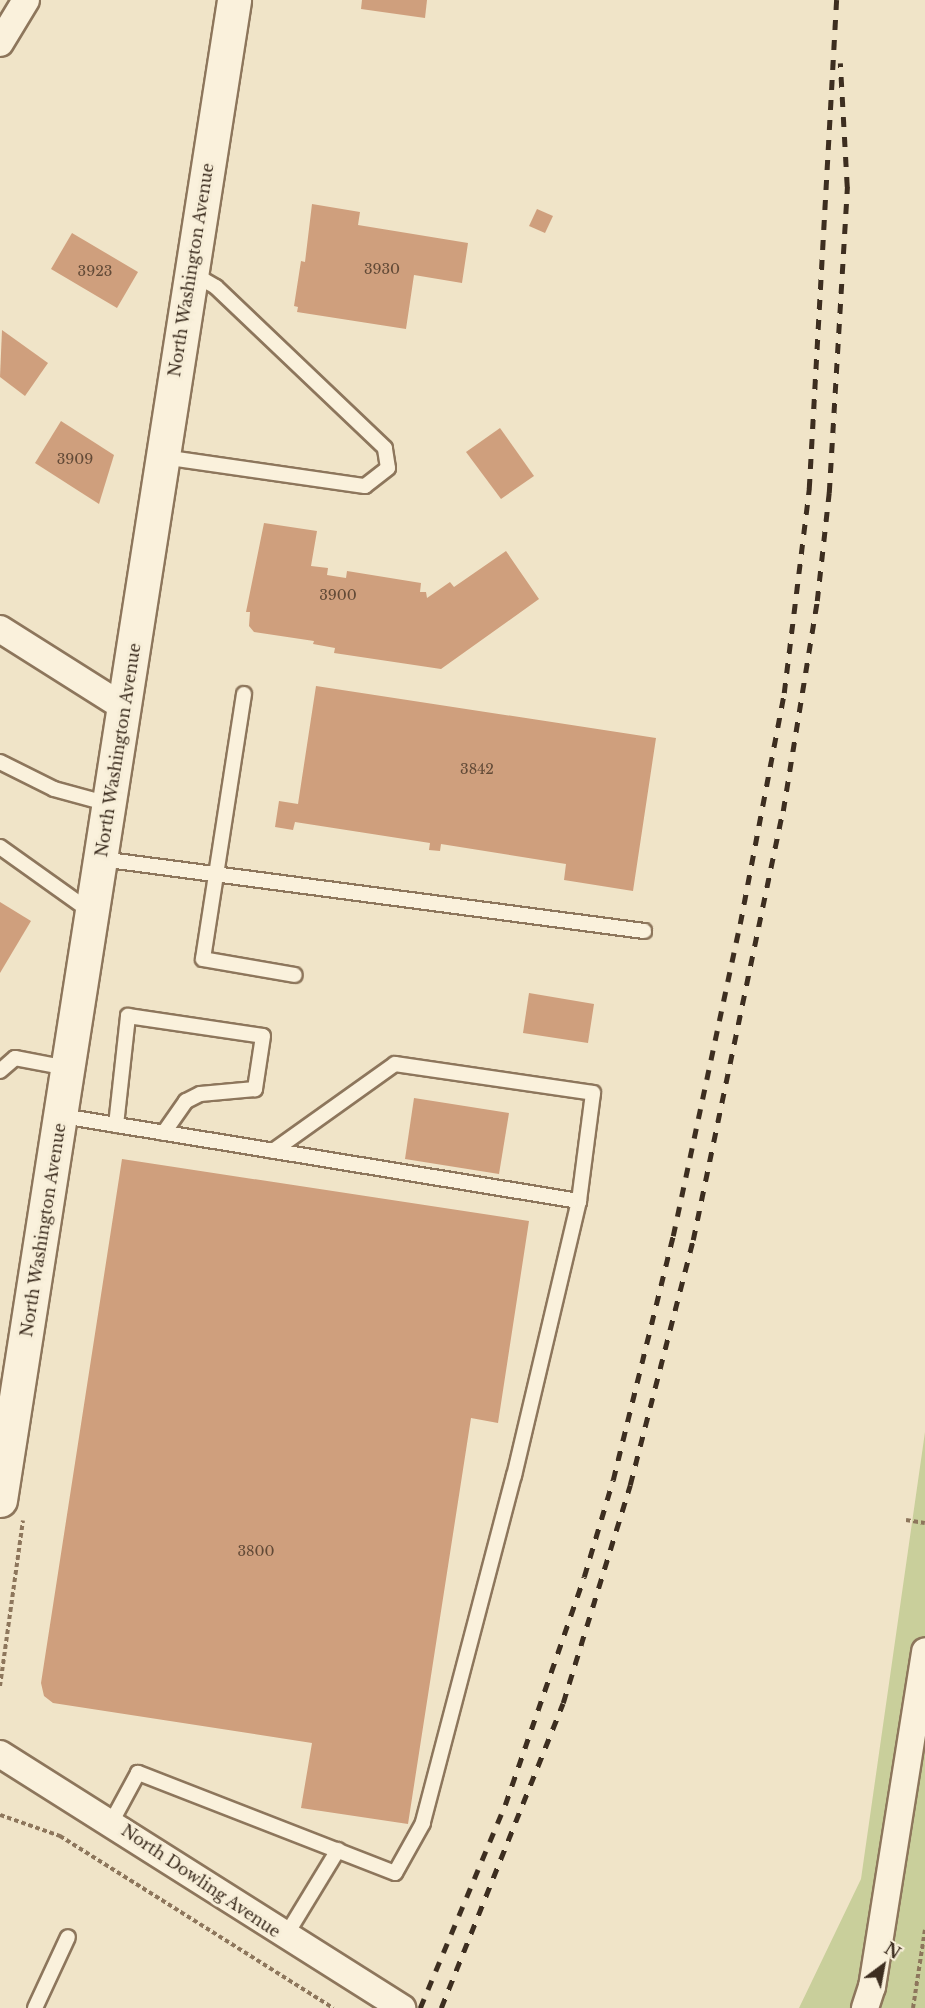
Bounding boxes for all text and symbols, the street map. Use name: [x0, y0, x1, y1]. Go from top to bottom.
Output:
street label: North Washington Avenue: [165, 161, 217, 379]
house number: 3930: [364, 261, 400, 277]
house number: 3923: [78, 263, 112, 279]
house number: 3909: [57, 451, 93, 467]
house number: 3900: [319, 587, 357, 603]
street label: North Washington Avenue: [92, 641, 144, 859]
house number: 3842: [460, 761, 494, 777]
street label: North Washington Avenue: [17, 1121, 69, 1339]
house number: 3800: [237, 1543, 275, 1559]
street label: North Dowling Avenue: [118, 1820, 284, 1942]
north arrow: [853, 1936, 913, 1996]
text: N: [881, 1938, 904, 1963]

